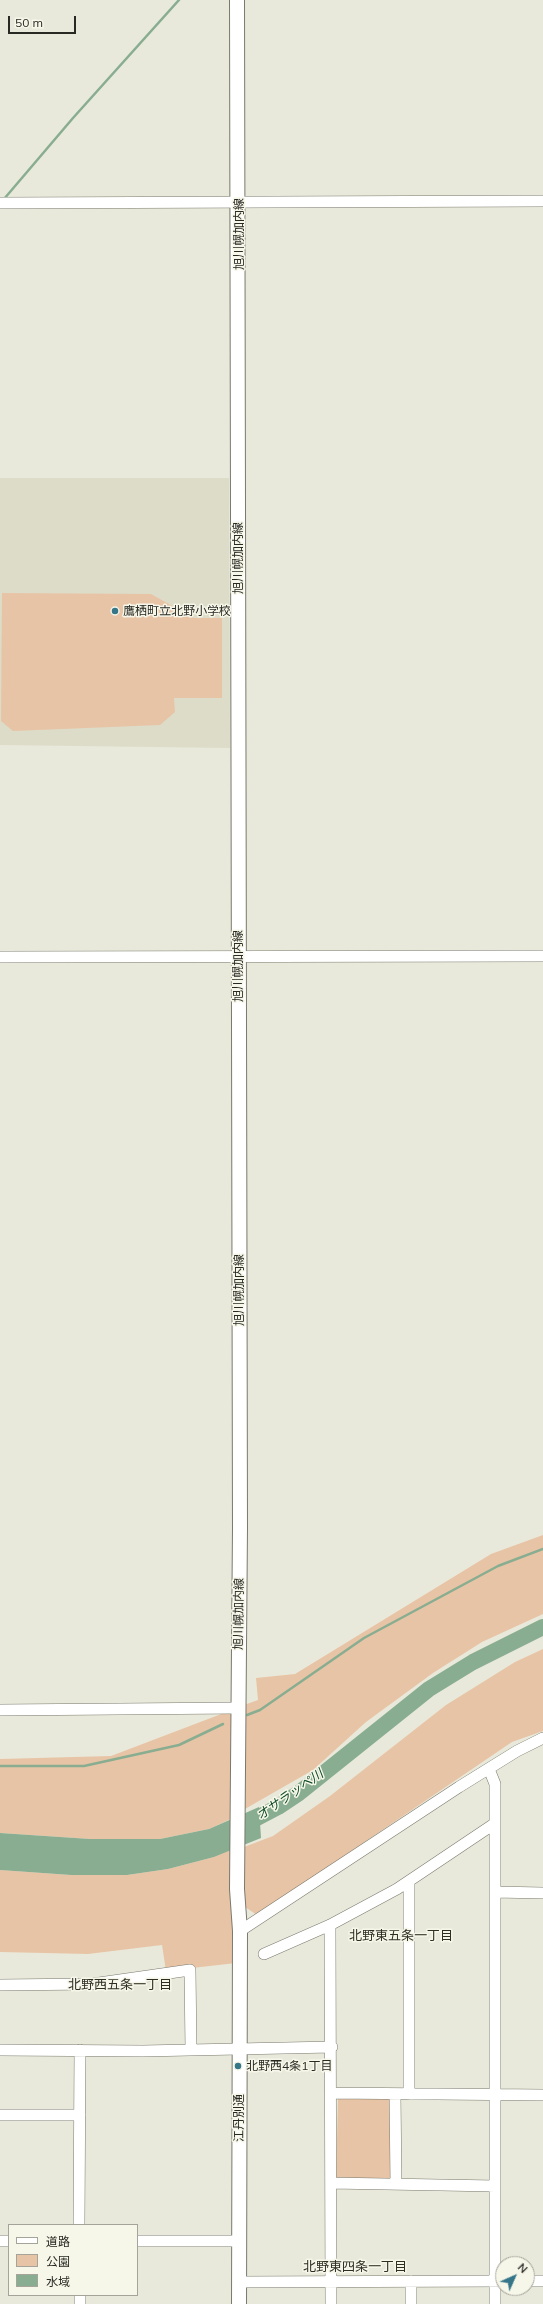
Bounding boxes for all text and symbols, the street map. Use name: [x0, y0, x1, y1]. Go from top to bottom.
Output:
scale bar: [10, 8, 78, 34]
text: 50 m: [15, 15, 43, 30]
street label: 旭川幌加内線: [232, 198, 246, 270]
street label: 旭川幌加内線: [231, 522, 245, 594]
place label: 鷹栖町立北野小学校: [123, 604, 231, 618]
marker: 鷹栖町立北野小学校: [110, 606, 120, 616]
street label: 旭川幌加内線: [231, 930, 245, 1002]
street label: 旭川幌加内線: [232, 1254, 246, 1326]
street label: 旭川幌加内線: [231, 1578, 247, 1650]
water label: オサラッペ川: [254, 1766, 326, 1824]
district label: 北野東五条一丁目: [349, 1928, 453, 1944]
district label: 北野西五条一丁目: [68, 1977, 172, 1993]
place label: 北野西4条1丁目: [246, 2059, 332, 2073]
marker: 北野西4条1丁目: [233, 2061, 243, 2071]
street label: 江丹別通: [232, 2094, 246, 2142]
legend: [8, 2224, 138, 2296]
text: 道路: [46, 2234, 70, 2249]
text: 公園: [46, 2254, 70, 2269]
north arrow: [495, 2256, 535, 2296]
district label: 北野東四条一丁目: [303, 2259, 407, 2275]
text: N: [515, 2260, 531, 2276]
text: 水域: [46, 2274, 70, 2289]

